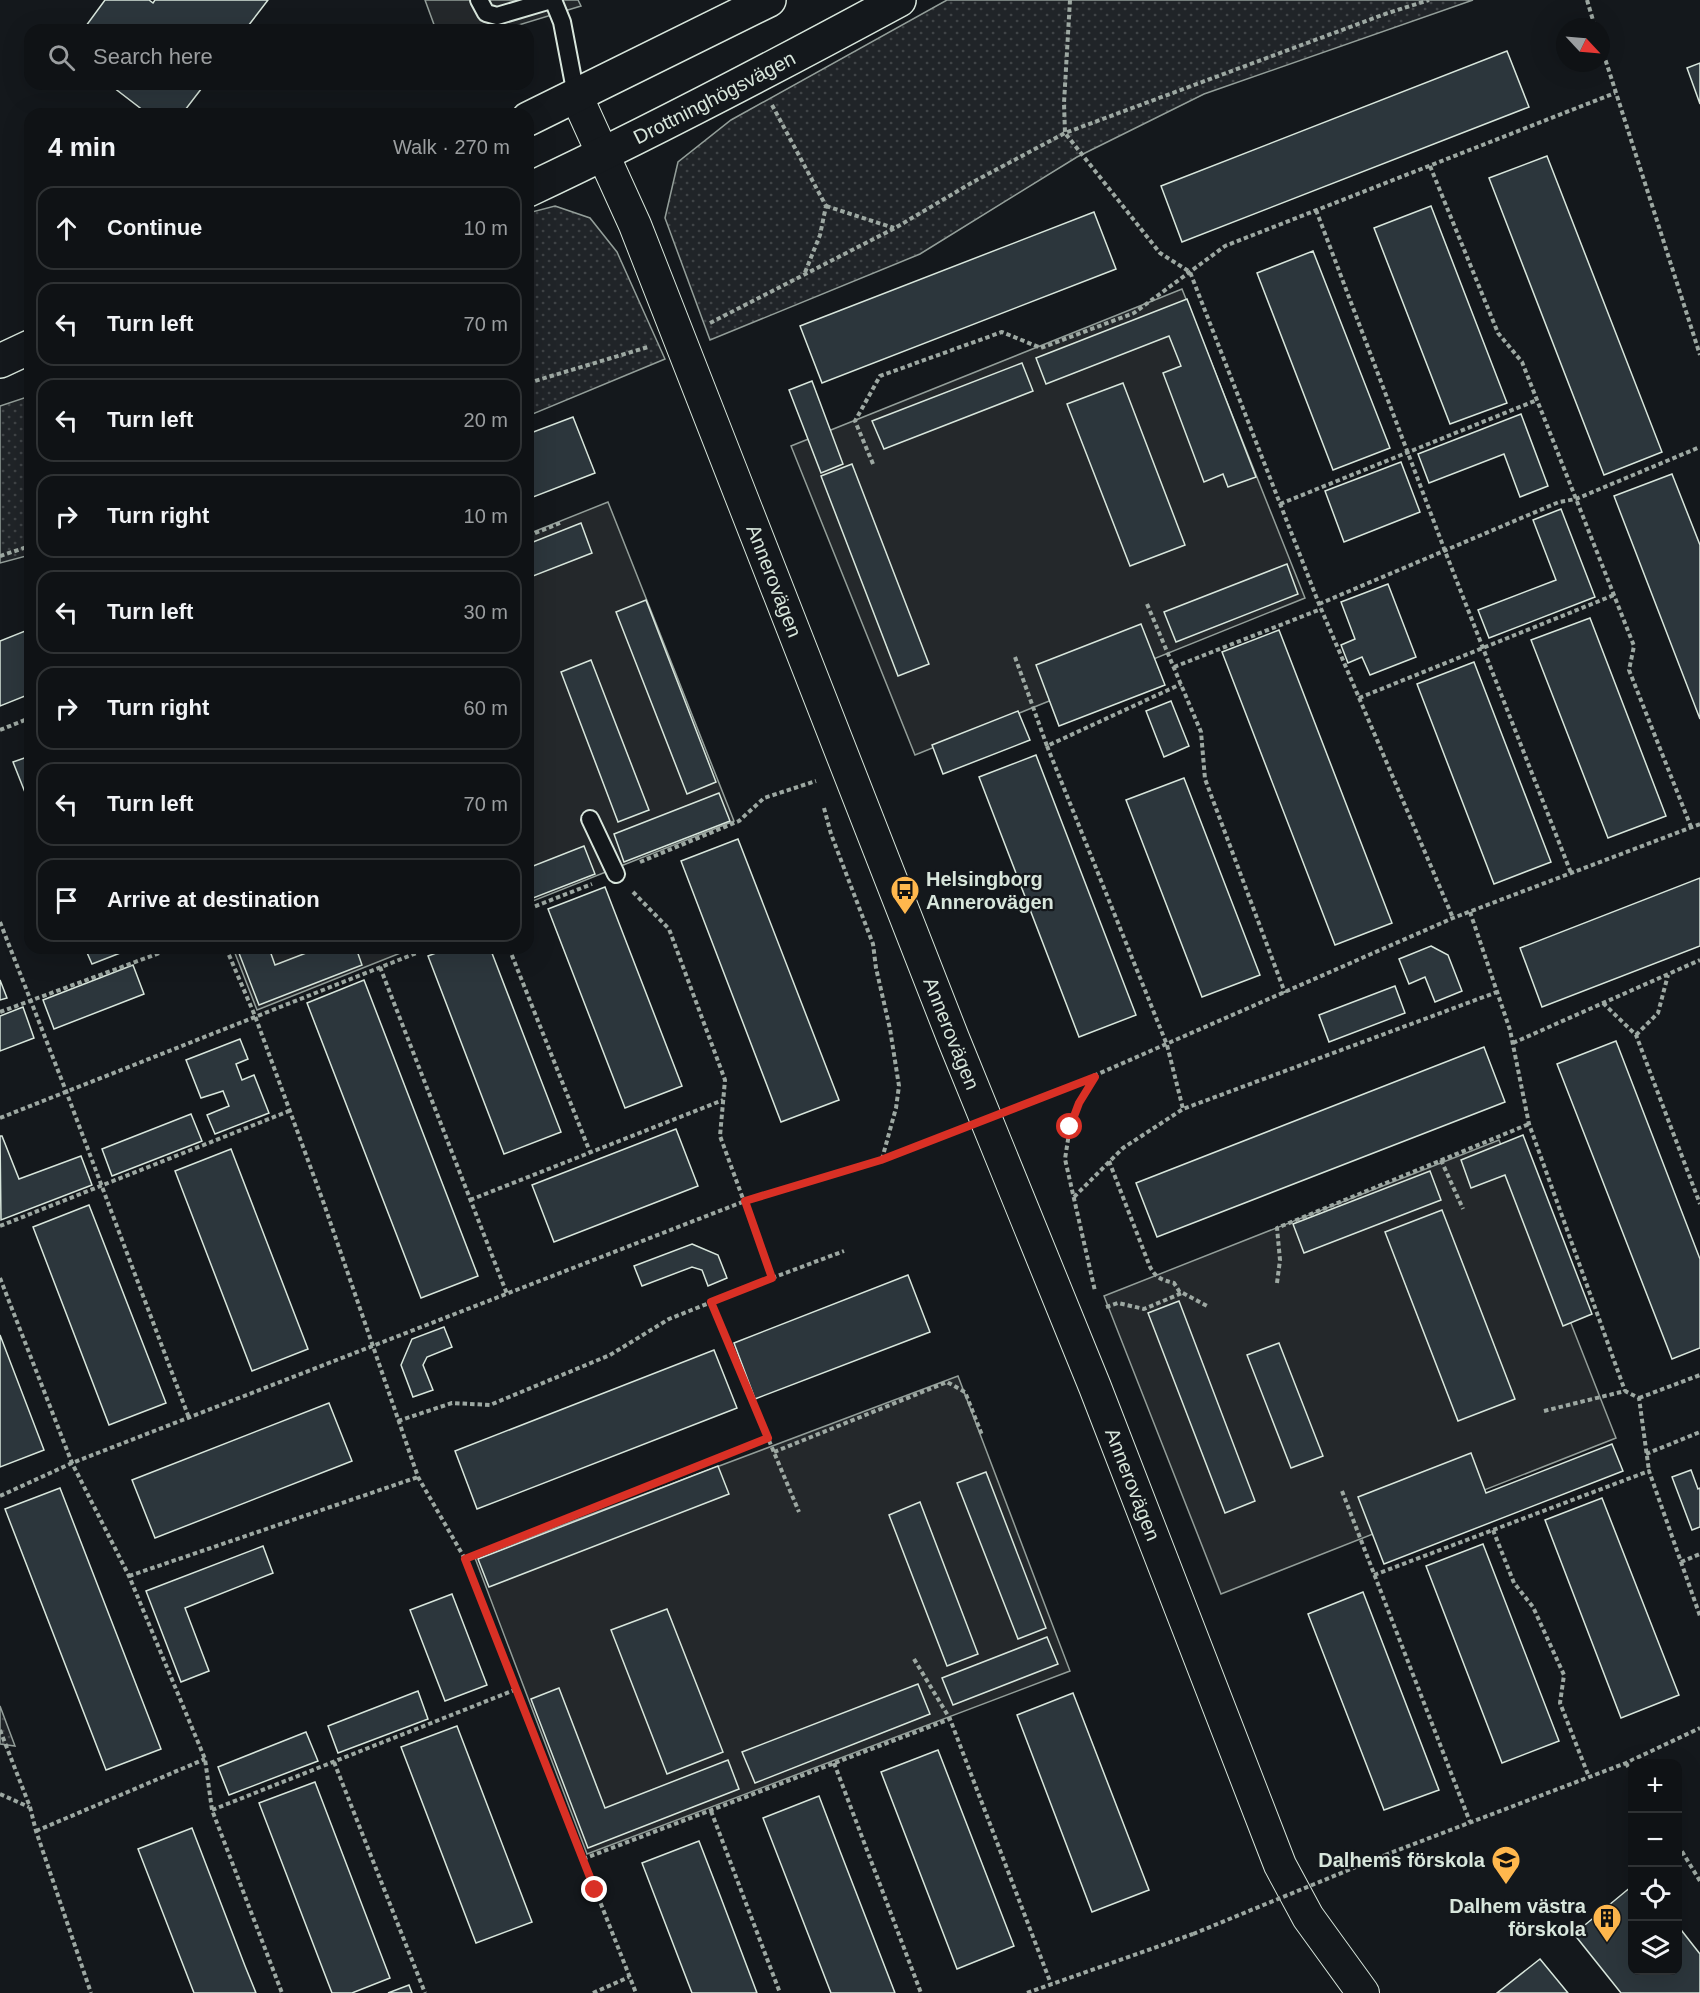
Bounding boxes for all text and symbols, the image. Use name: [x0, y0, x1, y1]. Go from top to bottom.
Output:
north arrow: [1556, 18, 1610, 72]
search box: [24, 24, 534, 90]
icon: search: [45, 41, 78, 74]
text: Search here: [93, 44, 213, 69]
street label: Drottninghögsvägen: [630, 47, 799, 148]
text: 4 min: [48, 132, 116, 162]
text: Walk · 270 m: [393, 136, 510, 158]
icon: ahead: [50, 212, 83, 245]
text: Continue: [107, 215, 202, 240]
text: 10 m: [464, 217, 508, 239]
icon: left: [50, 308, 83, 341]
text: Turn left: [107, 311, 193, 336]
text: 70 m: [464, 313, 508, 335]
icon: left: [50, 404, 83, 437]
text: Turn left: [107, 407, 193, 432]
text: 20 m: [464, 409, 508, 431]
icon: right: [50, 500, 83, 533]
text: Turn right: [107, 503, 209, 528]
text: 10 m: [464, 505, 508, 527]
street label: Annerovägen: [742, 522, 806, 640]
icon: left: [50, 596, 83, 629]
text: Turn left: [107, 599, 193, 624]
text: 30 m: [464, 601, 508, 623]
icon: right: [50, 692, 83, 725]
text: Turn right: [107, 695, 209, 720]
text: 60 m: [464, 697, 508, 719]
icon: left: [50, 788, 83, 821]
text: Turn left: [107, 791, 193, 816]
text: 70 m: [464, 793, 508, 815]
place label: Helsingborg Annerovägen: [926, 868, 1054, 913]
bus stop icon: Helsingborg Annerovägen: [889, 874, 921, 916]
icon: arrive: [50, 884, 83, 917]
text: Arrive at destination: [107, 887, 320, 912]
street label: Annerovägen: [919, 974, 984, 1093]
route start: [1056, 1113, 1082, 1139]
street label: Annerovägen: [1101, 1425, 1164, 1544]
map controls: [1628, 1759, 1682, 1975]
button: +: [1628, 1759, 1682, 1813]
button: −: [1628, 1813, 1682, 1867]
school or university icon: Dalhems förskola: [1490, 1844, 1522, 1886]
place label: Dalhems förskola: [1318, 1849, 1486, 1871]
button: locate: [1628, 1867, 1682, 1921]
route end: [581, 1876, 607, 1902]
place label: Dalhem västra förskola: [1449, 1895, 1587, 1940]
building icon: Dalhem västra förskola: [1591, 1902, 1623, 1944]
button: layers: [1628, 1921, 1682, 1975]

